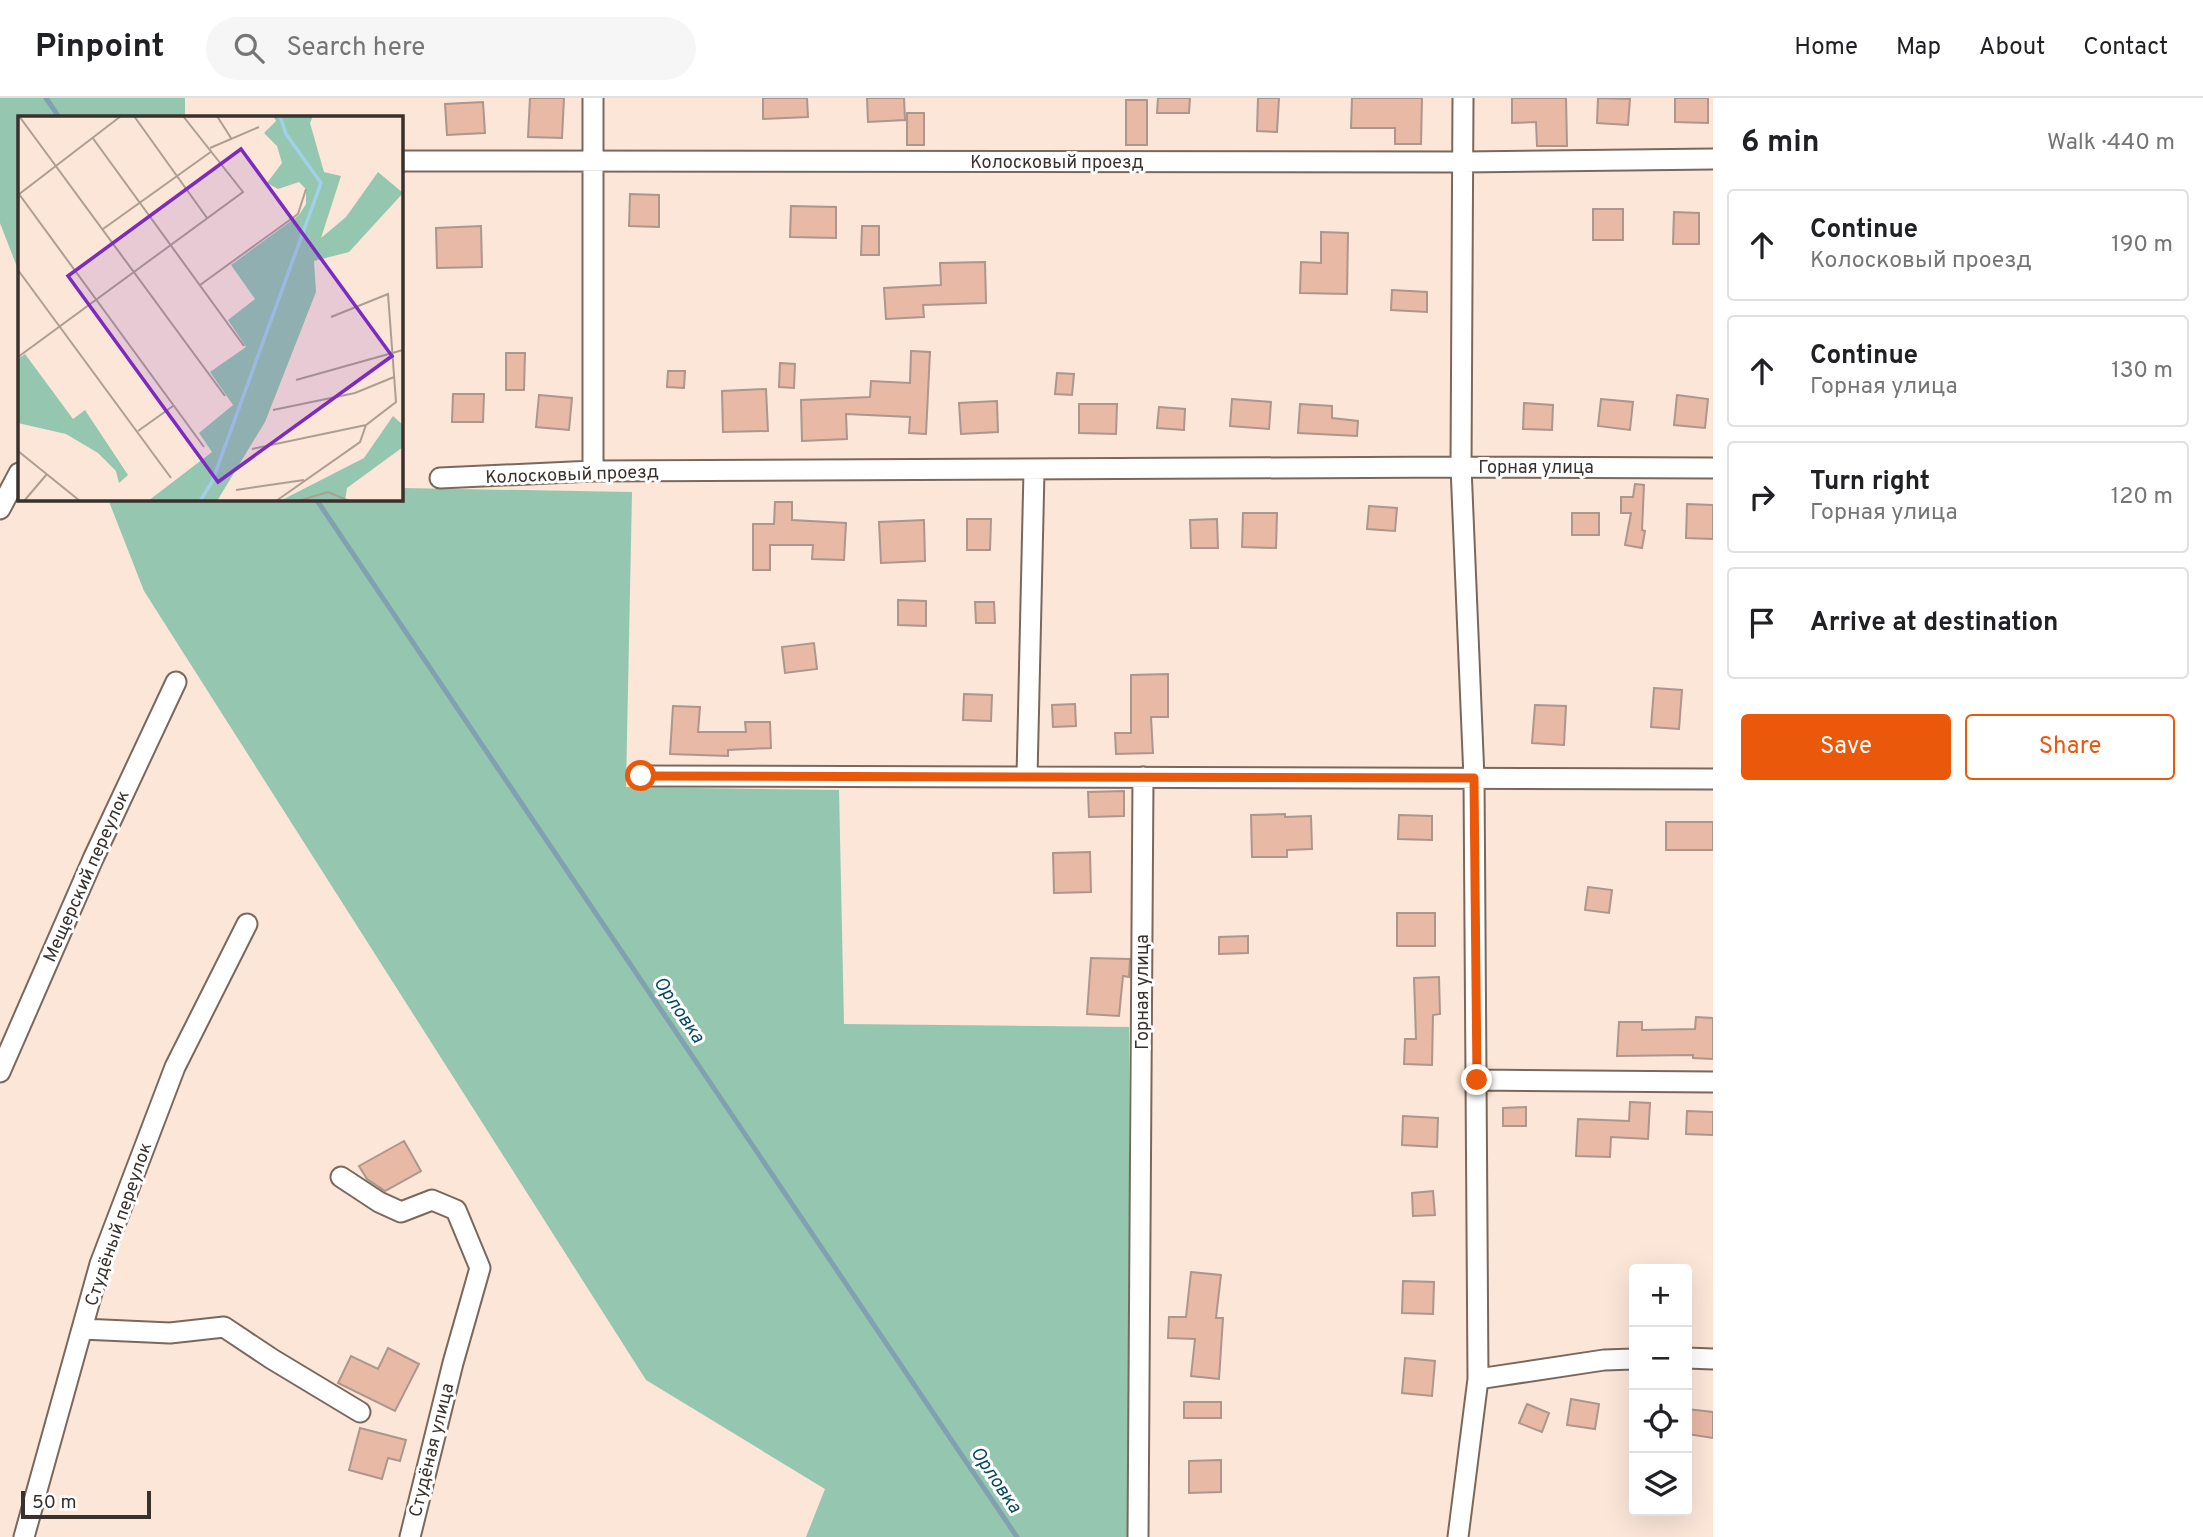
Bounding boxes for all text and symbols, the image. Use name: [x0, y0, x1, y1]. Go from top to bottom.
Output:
search box: [206, 17, 696, 80]
text: Pinpoint: [35, 27, 164, 69]
icon: search: [230, 29, 268, 67]
text: Search here: [286, 32, 425, 65]
text: Home: [1794, 33, 1858, 63]
text: Map: [1896, 33, 1941, 63]
text: About: [1979, 33, 2045, 63]
text: Contact: [2083, 33, 2168, 63]
inset map: [18, 116, 402, 500]
text: 6 min: [1741, 125, 1819, 162]
text: Walk · 440 m: [2047, 129, 2175, 158]
street label: Колосковый проезд: [970, 152, 1144, 175]
text: Continue: [1810, 214, 1918, 247]
icon: ahead: [1743, 226, 1781, 264]
text: 190 m: [2111, 231, 2173, 260]
text: Колосковый проезд: [1810, 247, 2032, 276]
text: Continue: [1810, 340, 1918, 373]
icon: ahead: [1743, 352, 1781, 390]
text: 130 m: [2111, 357, 2173, 386]
text: Горная улица: [1810, 373, 1958, 402]
street label: Горная улица: [1478, 457, 1594, 480]
street label: Колосковый проезд: [485, 461, 659, 490]
text: Turn right: [1810, 466, 1930, 499]
icon: right: [1743, 478, 1781, 516]
text: 120 m: [2111, 483, 2173, 512]
text: Горная улица: [1810, 499, 1958, 528]
icon: arrive: [1743, 604, 1781, 642]
text: Arrive at destination: [1810, 607, 2058, 640]
button: Save: [1741, 714, 1951, 780]
button: Share: [1965, 714, 2175, 780]
route start: [625, 760, 656, 791]
street label: Мещерский переулок: [39, 787, 136, 966]
street label: Горная улица: [1132, 934, 1155, 1050]
water label: Орловка: [647, 972, 709, 1048]
route end: [1461, 1064, 1492, 1095]
street label: Студёный переулок: [81, 1140, 158, 1309]
map controls: [1629, 1264, 1692, 1516]
button: +: [1629, 1264, 1692, 1327]
button: −: [1629, 1327, 1692, 1390]
street label: Студёная улица: [405, 1381, 460, 1520]
button: locate: [1629, 1390, 1692, 1453]
water label: Орловка: [964, 1442, 1026, 1518]
button: layers: [1629, 1453, 1692, 1516]
scale bar: [21, 1488, 150, 1520]
text: 50 m: [32, 1491, 77, 1515]

